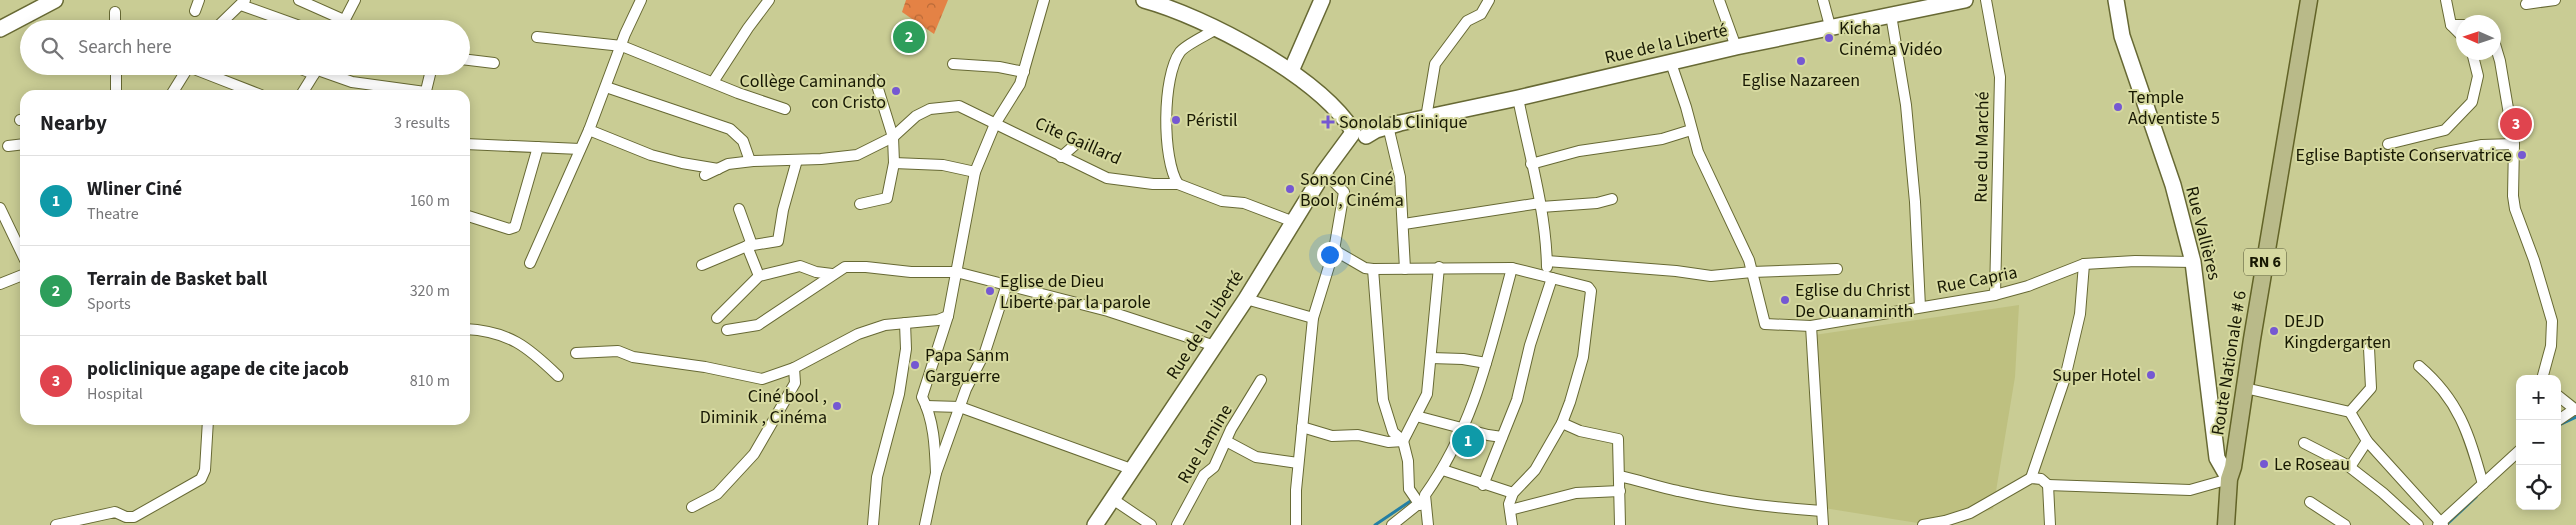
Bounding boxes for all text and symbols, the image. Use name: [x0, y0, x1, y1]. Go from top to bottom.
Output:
north arrow: [2456, 15, 2501, 60]
place label: Kicha Cinéma Vidéo: [1839, 16, 1942, 62]
pin: 2: [893, 18, 925, 56]
street label: Rue de la Liberté: [1602, 18, 1730, 70]
search box: [20, 20, 470, 75]
marker: Kicha Cinéma Vidéo: [1823, 32, 1835, 44]
icon: search: [38, 34, 66, 62]
text: Search here: [78, 34, 172, 61]
marker: Eglise Nazareen: [1795, 55, 1807, 67]
place label: Eglise Nazareen: [1742, 68, 1860, 93]
place label: Collège Caminando con Cristo: [739, 69, 886, 115]
marker: Collège Caminando con Cristo: [890, 85, 902, 97]
place label: Temple Adventiste 5: [2128, 85, 2220, 131]
street label: Rue du Marché: [1969, 91, 1995, 203]
marker: Temple Adventiste 5: [2112, 101, 2124, 113]
pin: 3: [2500, 105, 2532, 143]
text: Nearby: [40, 108, 107, 138]
place label: Péristil: [1186, 108, 1238, 133]
place label: Sonolab Clinique: [1339, 110, 1468, 135]
street label: Cite Gaillard: [1031, 111, 1125, 171]
text: 3 results: [394, 112, 450, 134]
marker: Péristil: [1170, 114, 1182, 126]
marker: Sonolab Clinique: [1321, 115, 1335, 129]
place label: Eglise Baptiste Conservatrice: [2296, 143, 2512, 168]
marker: Eglise Baptiste Conservatrice: [2516, 149, 2528, 161]
place label: Sonson Ciné Bool , Cinéma: [1300, 167, 1404, 213]
text: Wliner Ciné: [87, 176, 182, 203]
marker: Sonson Ciné Bool , Cinéma: [1284, 183, 1296, 195]
street label: Rue Vallières: [2179, 184, 2227, 282]
text: 1: [52, 190, 60, 212]
text: 160 m: [410, 190, 450, 212]
text: Theatre: [87, 203, 139, 225]
your location: [1317, 242, 1343, 268]
road number: RN 6: [2244, 248, 2286, 276]
street label: Rue Capria: [1935, 260, 2019, 300]
text: Terrain de Basket ball: [87, 266, 267, 293]
street label: Rue de la Liberté: [1160, 266, 1250, 384]
place label: Eglise de Dieu Liberté par la parole: [1000, 269, 1151, 315]
place label: Eglise du Christ De Ouanaminth: [1795, 278, 1913, 324]
text: 2: [52, 280, 60, 302]
text: 320 m: [410, 280, 450, 302]
marker: Eglise de Dieu Liberté par la parole: [984, 285, 996, 297]
street label: Route Nationale # 6: [2205, 289, 2253, 437]
text: Sports: [87, 293, 131, 315]
marker: Eglise du Christ De Ouanaminth: [1779, 294, 1791, 306]
place label: DEJD Kingdergarten: [2284, 309, 2391, 355]
marker: DEJD Kingdergarten: [2268, 325, 2280, 337]
place label: Papa Sanm Garguerre: [925, 343, 1009, 389]
text: policlinique agape de cite jacob: [87, 356, 349, 383]
marker: Papa Sanm Garguerre: [909, 359, 921, 371]
place label: Super Hotel: [2052, 363, 2141, 388]
marker: Super Hotel: [2145, 369, 2157, 381]
text: 3: [52, 370, 60, 392]
text: 810 m: [410, 370, 450, 392]
map controls: [2516, 375, 2561, 510]
button: +: [2516, 375, 2561, 420]
text: Hospital: [87, 383, 143, 405]
place label: Ciné bool , Diminik , Cinéma: [700, 384, 827, 430]
marker: Ciné bool , Diminik , Cinéma: [831, 400, 843, 412]
street label: Rue Lamine: [1171, 400, 1239, 488]
button: −: [2516, 420, 2561, 465]
pin: 1: [1452, 422, 1484, 460]
place label: Le Roseau: [2274, 452, 2350, 477]
marker: Le Roseau: [2258, 458, 2270, 470]
button: locate: [2516, 465, 2561, 510]

